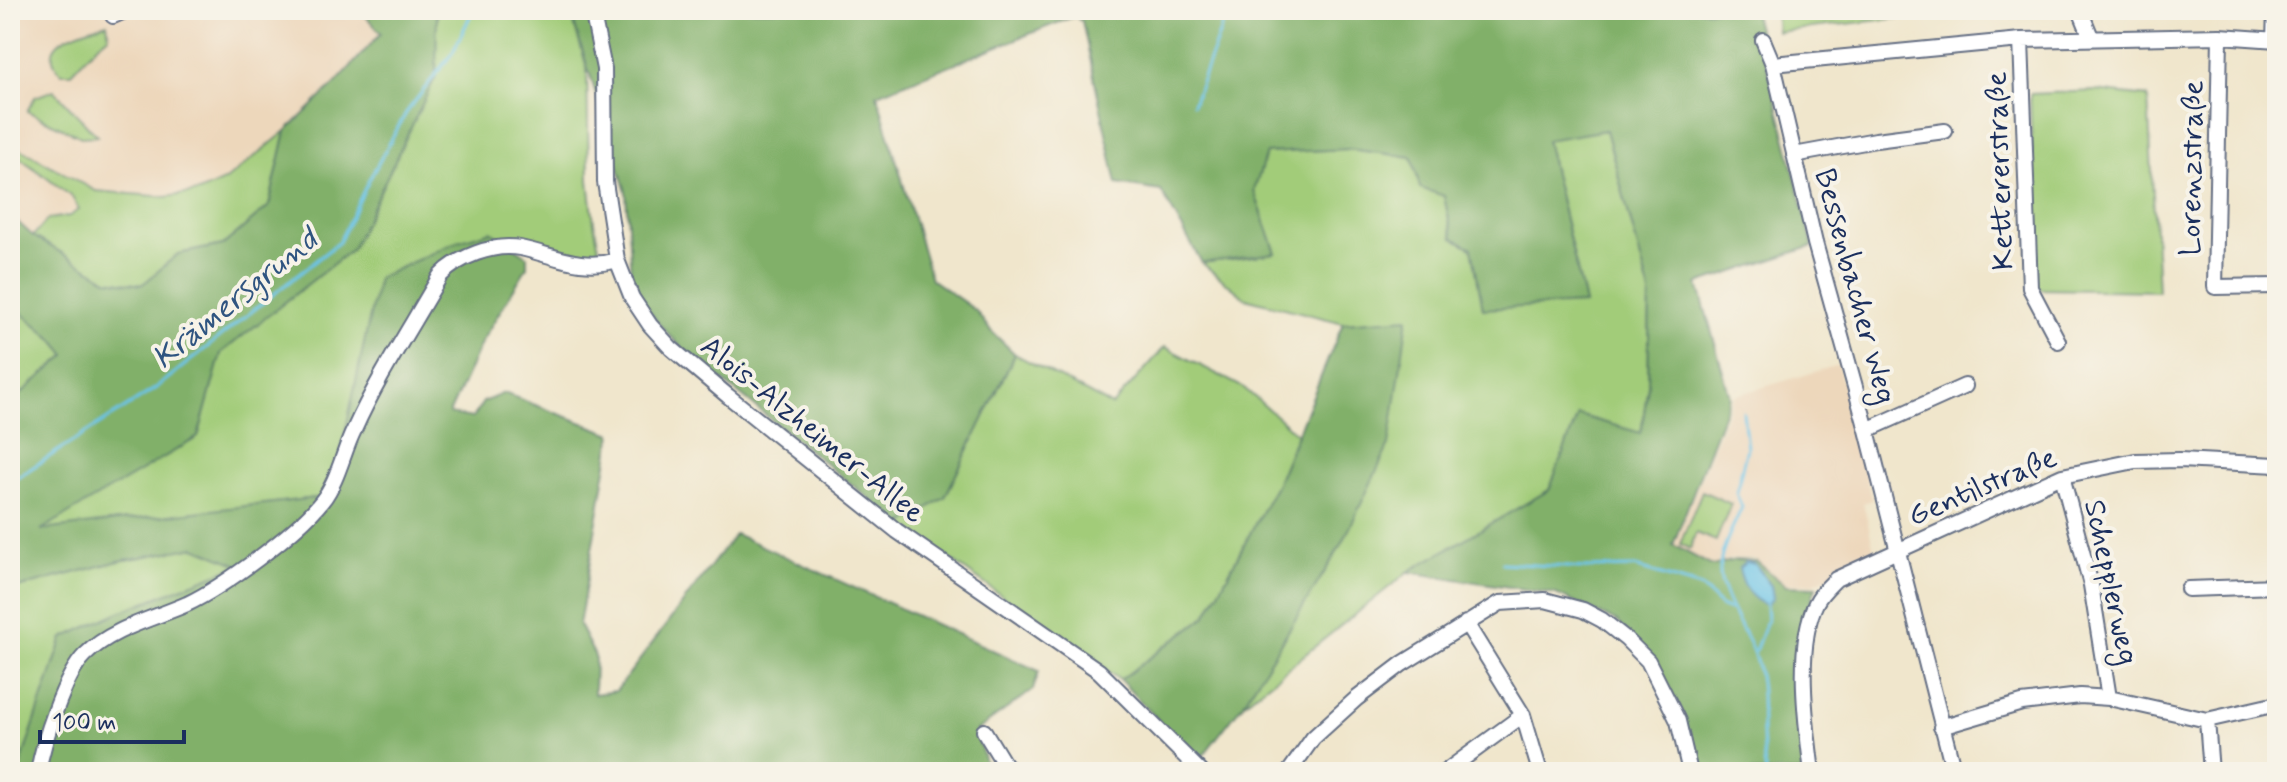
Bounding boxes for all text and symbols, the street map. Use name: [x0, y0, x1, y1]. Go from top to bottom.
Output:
street label: Kettererstraße: [1978, 71, 2023, 271]
street label: Lorenzstraße: [2171, 80, 2214, 256]
street label: Bessenbacher Weg: [1802, 164, 1905, 409]
water label: Krämersgrund: [144, 218, 329, 379]
street label: Alois-Alzheimer-Allee: [692, 328, 932, 533]
street label: Gentilstraße: [1902, 439, 2063, 536]
street label: Schepplerweg: [2072, 496, 2147, 669]
scale bar: [40, 694, 184, 744]
text: 100 m: [52, 708, 116, 739]

